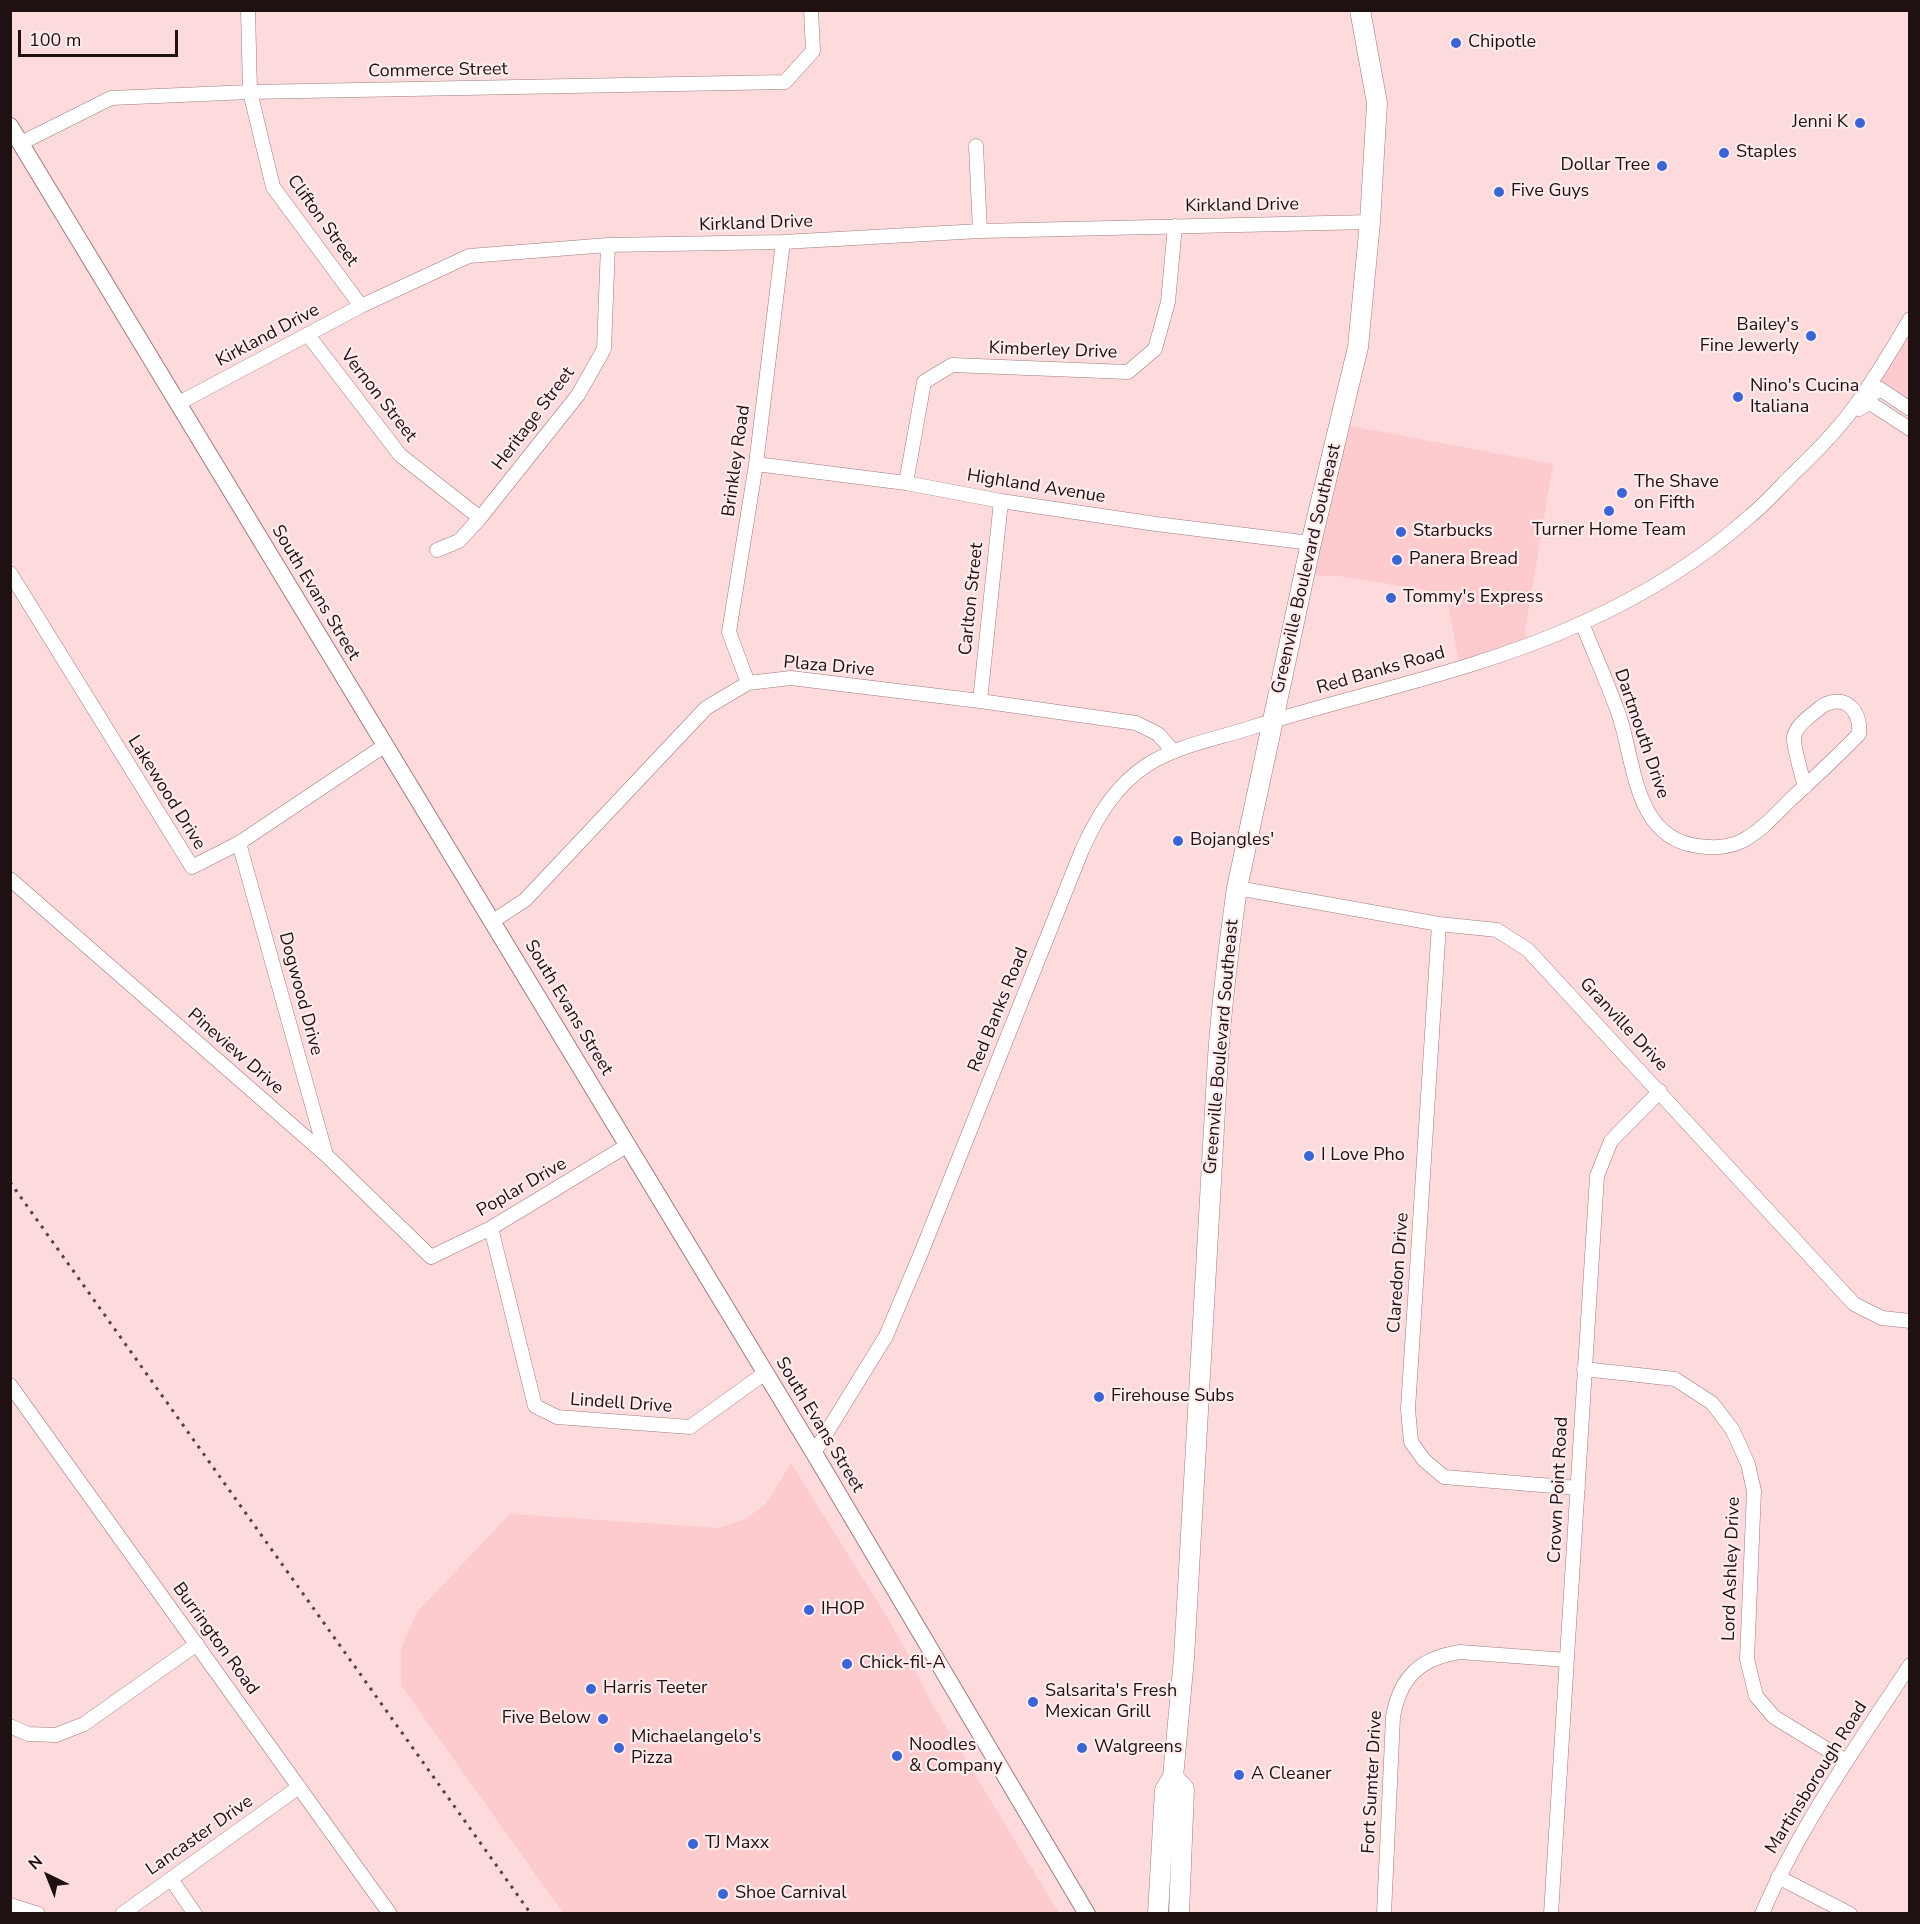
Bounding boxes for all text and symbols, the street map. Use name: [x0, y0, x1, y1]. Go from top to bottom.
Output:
scale bar: [21, 18, 182, 56]
text: 100 m: [29, 28, 81, 52]
place label: Chipotle: [1468, 32, 1536, 54]
marker: Chipotle: [1449, 36, 1463, 50]
street label: Commerce Street: [368, 59, 508, 83]
place label: Jenni K: [1792, 112, 1848, 134]
marker: Jenni K: [1853, 116, 1867, 130]
place label: Staples: [1736, 142, 1797, 164]
marker: Staples: [1717, 146, 1731, 160]
place label: Dollar Tree: [1560, 155, 1650, 177]
marker: Dollar Tree: [1655, 159, 1669, 173]
street label: Clifton Street: [282, 171, 362, 271]
place label: Five Guys: [1511, 181, 1589, 203]
marker: Five Guys: [1492, 185, 1506, 199]
street label: Kirkland Drive: [1185, 194, 1299, 218]
street label: Kirkland Drive: [699, 211, 813, 237]
street label: Kirkland Drive: [213, 300, 323, 372]
place label: Bailey's Fine Jewerly: [1700, 315, 1799, 358]
marker: Bailey's Fine Jewerly: [1804, 329, 1818, 343]
street label: Kimberley Drive: [988, 338, 1118, 364]
street label: Vernon Street: [335, 345, 421, 447]
street label: Heritage Street: [488, 363, 580, 475]
place label: Nino's Cucina Italiana: [1750, 376, 1859, 418]
marker: Nino's Cucina Italiana: [1731, 390, 1745, 404]
street label: Brinkley Road: [718, 404, 756, 518]
street label: Greenville Boulevard Southeast: [1268, 442, 1346, 696]
street label: Highland Avenue: [965, 465, 1107, 509]
place label: The Shave on Fifth: [1634, 472, 1719, 514]
marker: The Shave on Fifth: [1615, 486, 1629, 500]
marker: Turner Home Team: [1602, 504, 1616, 518]
place label: Turner Home Team: [1532, 520, 1686, 542]
street label: South Evans Street: [266, 521, 364, 665]
place label: Starbucks: [1413, 521, 1493, 543]
marker: Starbucks: [1394, 525, 1408, 539]
street label: Carlton Street: [955, 542, 989, 656]
place label: Panera Bread: [1409, 549, 1518, 571]
marker: Panera Bread: [1390, 553, 1404, 567]
place label: Tommy's Express: [1403, 587, 1543, 609]
marker: Tommy's Express: [1384, 591, 1398, 605]
street label: Red Banks Road: [1314, 642, 1448, 700]
street label: Plaza Drive: [783, 652, 875, 682]
street label: Dartmouth Drive: [1609, 666, 1673, 802]
street label: Lakewood Drive: [122, 732, 210, 854]
place label: Bojangles': [1190, 830, 1274, 852]
marker: Bojangles': [1171, 834, 1185, 848]
street label: Greenville Boulevard Southeast: [1200, 919, 1244, 1175]
street label: Dogwood Drive: [273, 930, 327, 1058]
street label: South Evans Street: [519, 936, 617, 1080]
street label: Red Banks Road: [964, 945, 1034, 1075]
street label: Granville Drive: [1574, 974, 1672, 1076]
street label: Pineview Drive: [182, 1004, 288, 1100]
place label: I Love Pho: [1321, 1145, 1405, 1167]
marker: I Love Pho: [1302, 1149, 1316, 1163]
street label: Poplar Drive: [473, 1154, 571, 1222]
street label: Claredon Drive: [1384, 1212, 1414, 1334]
street label: South Evans Street: [770, 1353, 868, 1497]
place label: Firehouse Subs: [1111, 1386, 1234, 1408]
street label: Lindell Drive: [569, 1390, 673, 1418]
marker: Firehouse Subs: [1092, 1390, 1106, 1404]
street label: Crown Point Road: [1544, 1416, 1574, 1564]
street label: Lord Ashley Drive: [1719, 1497, 1745, 1641]
street label: Burrington Road: [167, 1579, 263, 1699]
place label: IHOP: [821, 1599, 865, 1621]
marker: IHOP: [802, 1603, 816, 1617]
place label: Chick-fil-A: [859, 1653, 946, 1675]
marker: Chick-fil-A: [840, 1657, 854, 1671]
place label: Harris Teeter: [603, 1678, 707, 1700]
place label: Salsarita's Fresh Mexican Grill: [1045, 1681, 1177, 1724]
marker: Harris Teeter: [584, 1682, 598, 1696]
marker: Salsarita's Fresh Mexican Grill: [1026, 1695, 1040, 1709]
street label: Martinsborough Road: [1761, 1698, 1873, 1858]
place label: Five Below: [502, 1708, 591, 1730]
street label: Fort Sumter Drive: [1358, 1710, 1388, 1854]
marker: Five Below: [596, 1712, 610, 1726]
place label: Michaelangelo's Pizza: [631, 1727, 761, 1770]
place label: Noodles & Company: [909, 1735, 1002, 1778]
place label: Walgreens: [1094, 1737, 1182, 1759]
marker: Michaelangelo's Pizza: [612, 1741, 626, 1755]
marker: Walgreens: [1075, 1741, 1089, 1755]
marker: Noodles & Company: [890, 1749, 904, 1763]
place label: A Cleaner: [1251, 1764, 1331, 1786]
marker: A Cleaner: [1232, 1768, 1246, 1782]
street label: Lancaster Drive: [142, 1791, 258, 1881]
place label: TJ Maxx: [705, 1833, 769, 1855]
marker: TJ Maxx: [686, 1837, 700, 1851]
north arrow: [18, 1846, 78, 1906]
text: N: [24, 1851, 48, 1875]
place label: Shoe Carnival: [735, 1883, 847, 1905]
marker: Shoe Carnival: [716, 1887, 730, 1901]

